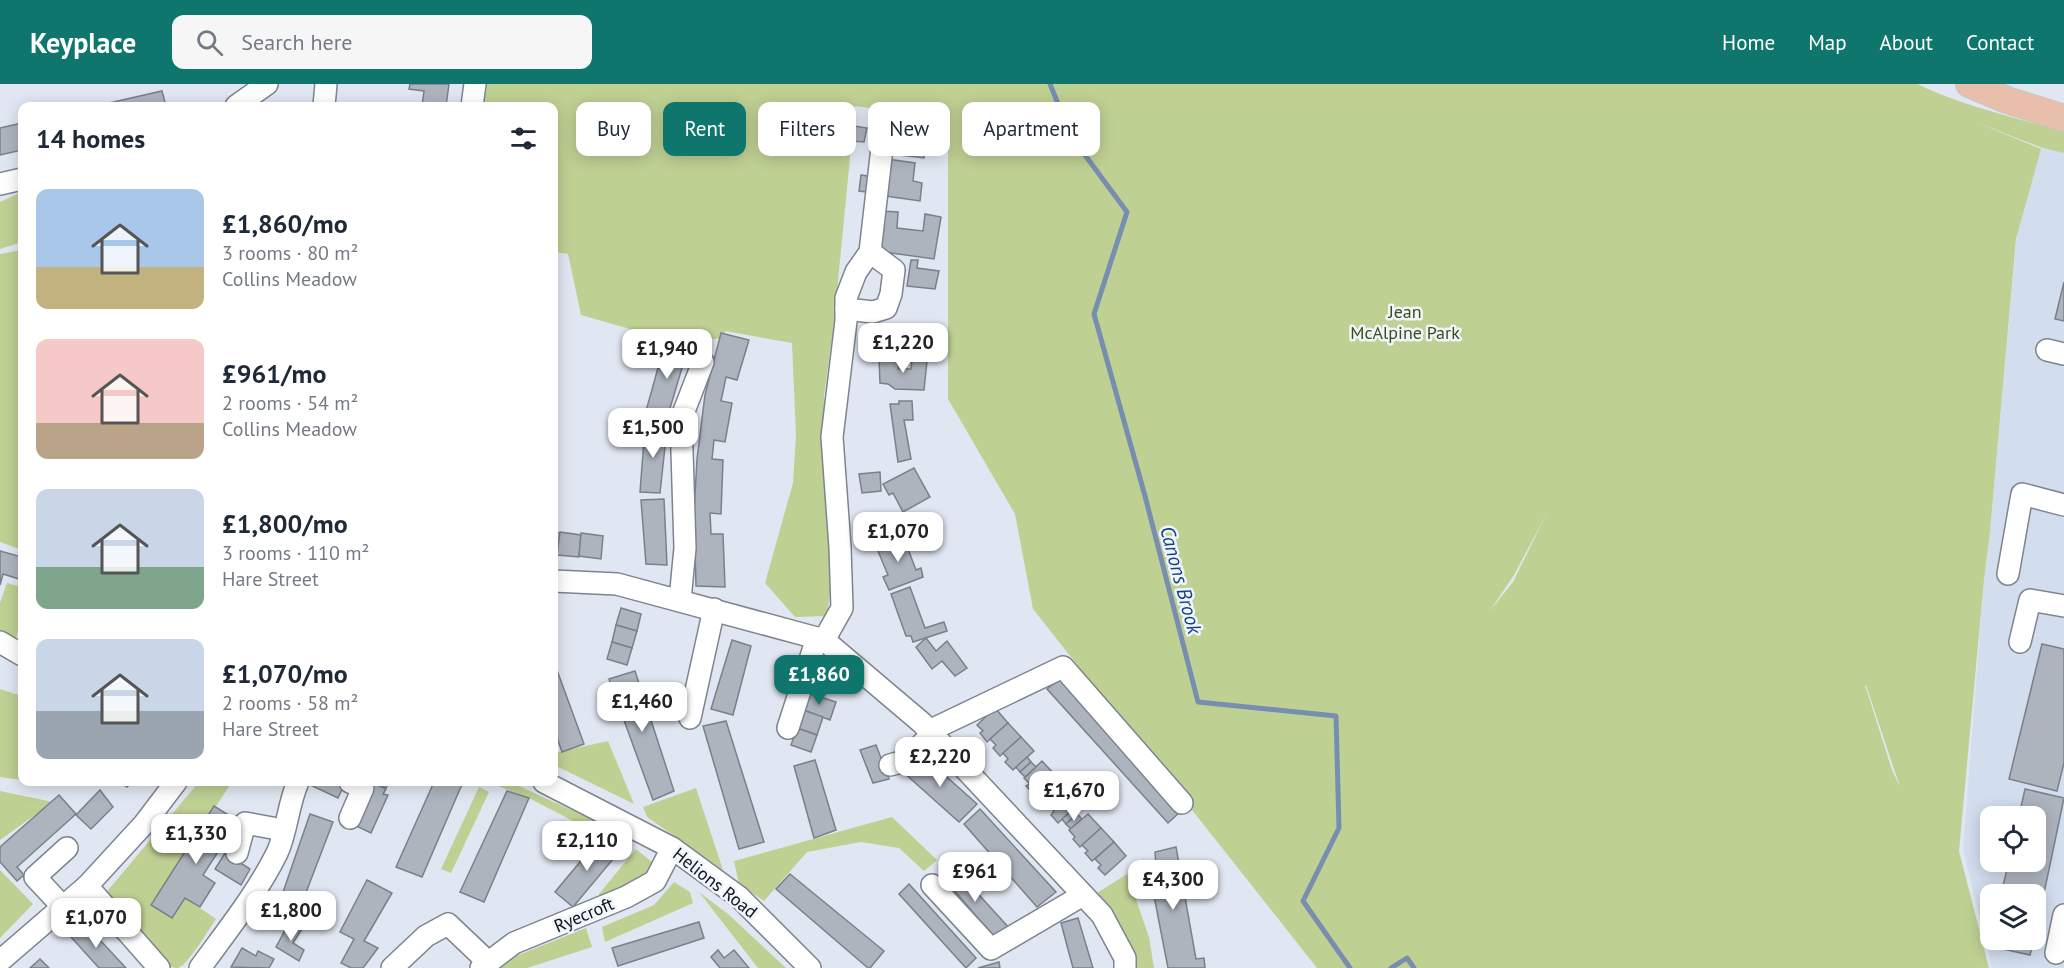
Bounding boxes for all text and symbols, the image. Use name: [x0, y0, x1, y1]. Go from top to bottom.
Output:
search box: [172, 15, 592, 69]
text: Keyplace: [30, 24, 136, 61]
icon: search: [193, 26, 226, 59]
text: Search here: [241, 28, 352, 56]
text: Home: [1722, 29, 1775, 56]
text: Map: [1808, 29, 1847, 56]
text: About: [1880, 29, 1933, 56]
text: Contact: [1966, 29, 2034, 56]
chip: Buy: [576, 102, 651, 156]
chip: Rent: [663, 102, 746, 156]
chip: Filters: [758, 102, 856, 156]
chip: New: [868, 102, 950, 156]
chip: Apartment: [962, 102, 1100, 156]
text: 14 homes: [36, 122, 145, 155]
icon: filters: [507, 122, 540, 155]
text: £1,860/mo: [222, 207, 348, 240]
icon: home: [84, 213, 156, 285]
text: 3 rooms · 80 m²: [222, 240, 358, 266]
text: Collins Meadow: [222, 266, 357, 292]
park label: Jean McAlpine Park: [1350, 300, 1460, 344]
pin: £1,220: [854, 323, 952, 374]
pin: £1,940: [618, 329, 716, 380]
text: £1,220: [872, 329, 934, 355]
text: £1,940: [636, 335, 698, 361]
text: £961/mo: [222, 357, 326, 390]
icon: home: [84, 363, 156, 435]
text: 2 rooms · 54 m²: [222, 390, 358, 416]
pin: £1,500: [604, 408, 702, 459]
text: £1,500: [622, 414, 684, 440]
text: Collins Meadow: [222, 416, 357, 442]
text: £1,800/mo: [222, 507, 348, 540]
pin: £1,070: [849, 512, 947, 563]
icon: home: [84, 513, 156, 585]
text: £1,070: [867, 518, 929, 544]
water label: Canons Brook: [1154, 523, 1208, 638]
text: 3 rooms · 110 m²: [222, 540, 369, 566]
text: Hare Street: [222, 566, 319, 592]
pin: £1,860: [770, 655, 868, 706]
text: £1,070/mo: [222, 657, 348, 690]
text: £1,860: [788, 661, 850, 687]
icon: home: [84, 663, 156, 735]
pin: £1,460: [593, 682, 691, 733]
text: £1,460: [611, 688, 673, 714]
text: 2 rooms · 58 m²: [222, 690, 358, 716]
text: Hare Street: [222, 716, 319, 742]
pin: £2,220: [891, 737, 989, 788]
text: £2,220: [909, 743, 971, 769]
pin: £1,670: [1025, 771, 1123, 822]
text: £1,670: [1043, 777, 1105, 803]
map controls: [1980, 806, 2046, 950]
button: locate: [1980, 806, 2046, 872]
pin: £1,330: [147, 814, 245, 865]
text: £1,330: [165, 820, 227, 846]
pin: £2,110: [538, 821, 636, 872]
text: £2,110: [556, 827, 618, 853]
street label: Helions Road: [668, 842, 762, 923]
pin: £961: [939, 852, 1011, 903]
text: £961: [952, 858, 998, 884]
pin: £4,300: [1124, 860, 1222, 911]
text: £4,300: [1142, 866, 1204, 892]
button: layers: [1980, 884, 2046, 950]
pin: £1,800: [242, 891, 340, 942]
street label: Ryecroft: [551, 892, 617, 937]
text: £1,800: [260, 897, 322, 923]
pin: £1,070: [47, 898, 145, 949]
text: £1,070: [65, 904, 127, 930]

